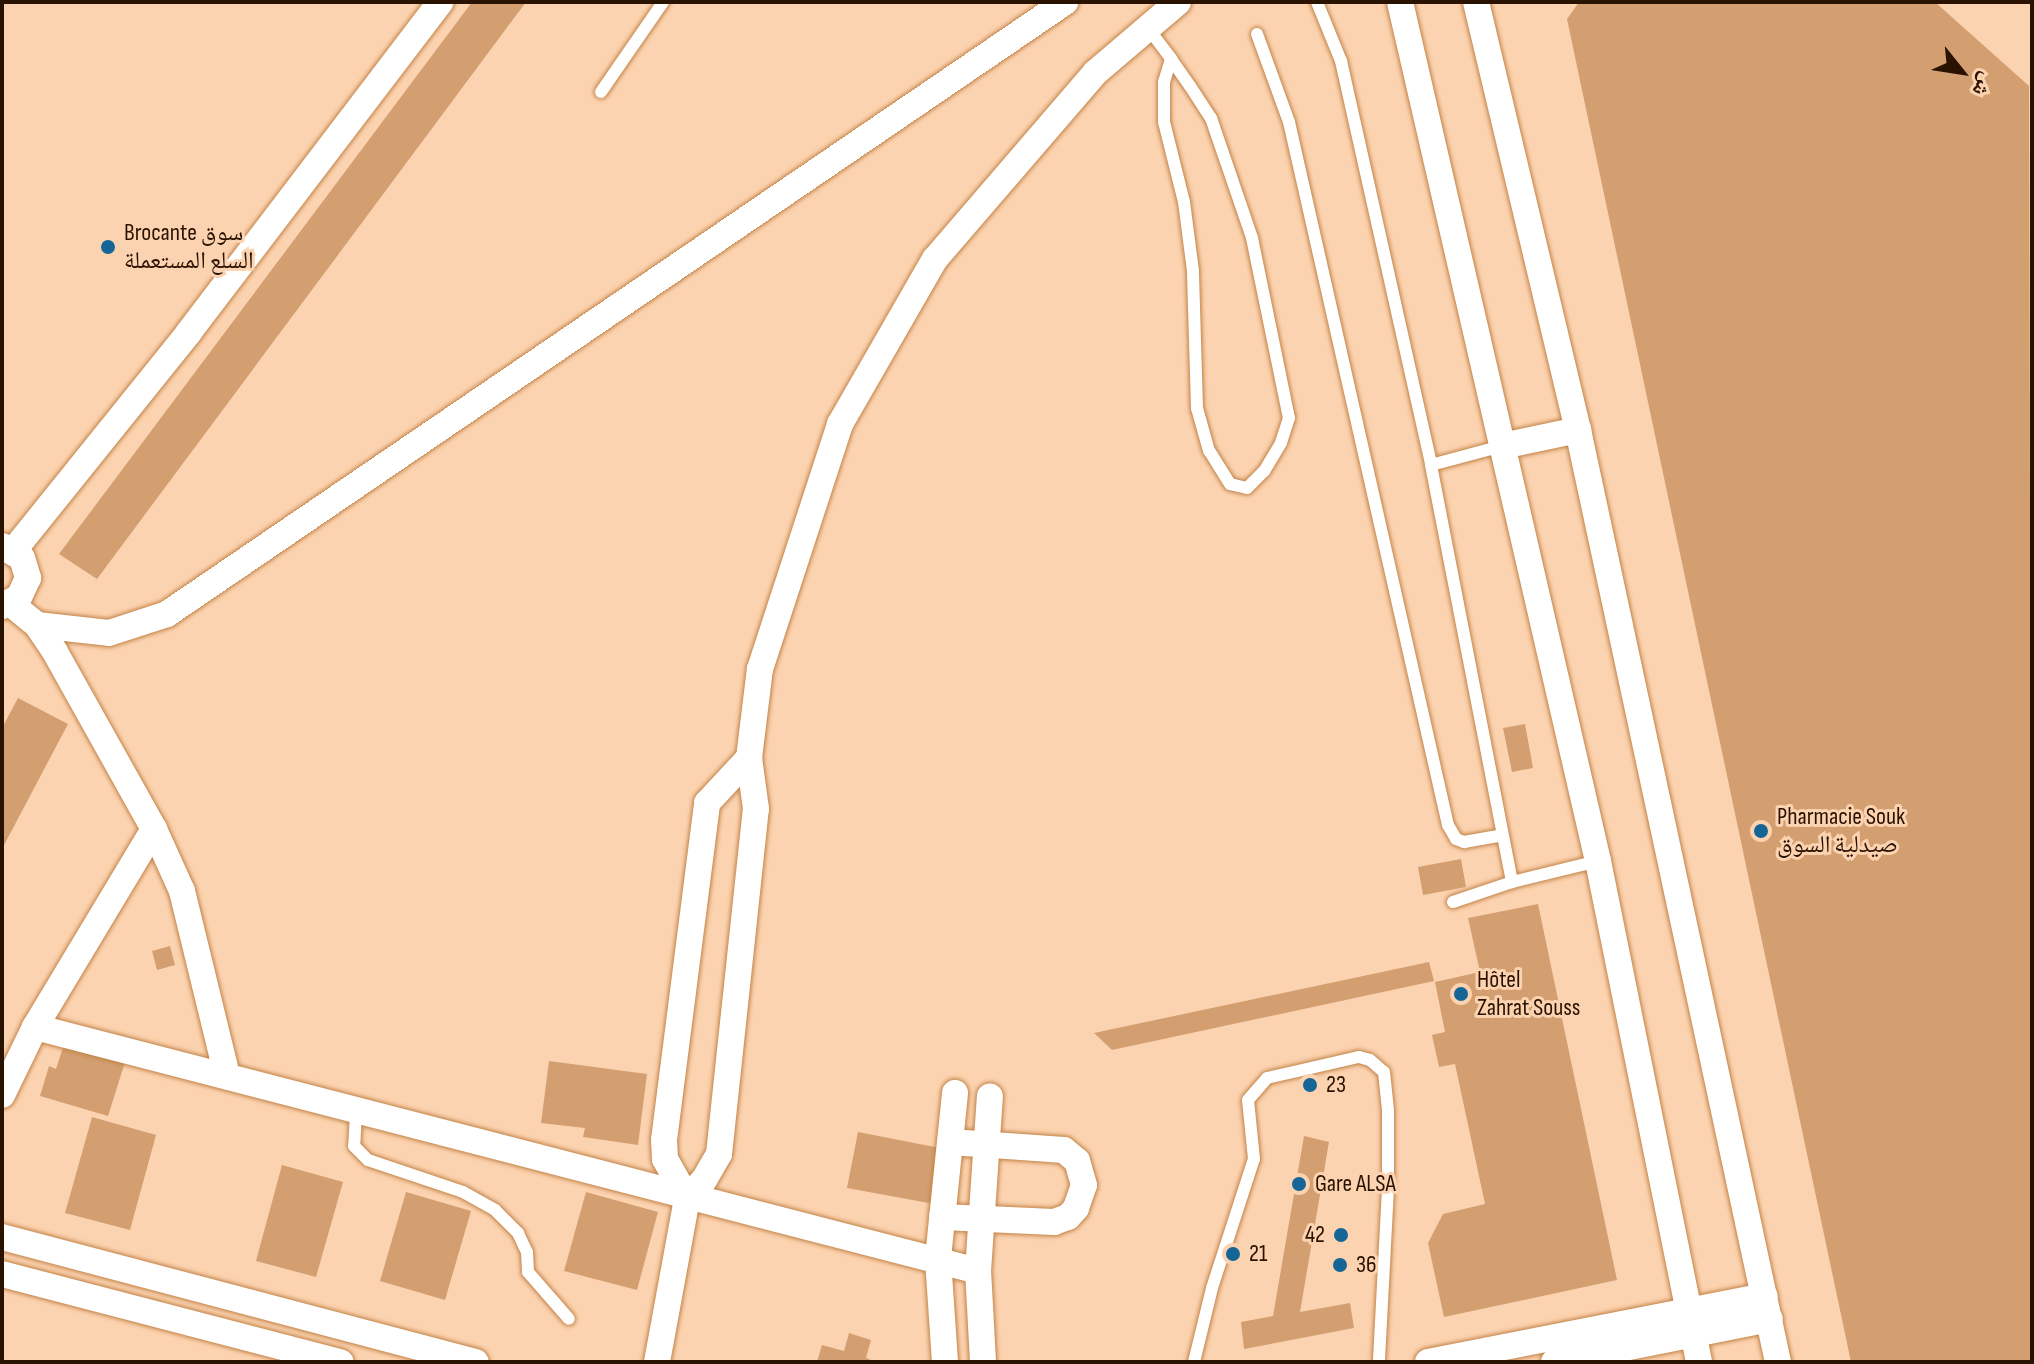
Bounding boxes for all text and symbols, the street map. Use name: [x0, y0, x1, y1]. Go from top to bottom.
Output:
north arrow: [1922, 32, 2002, 112]
text: ش: [1966, 67, 2001, 101]
place label: Brocante سوق السلع المستعملة: [124, 219, 254, 275]
marker: Brocante سوق السلع المستعملة: [99, 238, 117, 256]
place label: Pharmacie Souk صيدلية السوق: [1777, 803, 1905, 859]
marker: Pharmacie Souk صيدلية السوق: [1752, 822, 1770, 840]
place label: Hôtel Zahrat Souss: [1477, 966, 1580, 1022]
marker: Hôtel Zahrat Souss: [1452, 985, 1470, 1003]
place label: 23: [1326, 1071, 1346, 1099]
marker: 23: [1301, 1076, 1319, 1094]
place label: Gare ALSA: [1315, 1170, 1396, 1198]
marker: Gare ALSA: [1290, 1175, 1308, 1193]
place label: 42: [1305, 1221, 1325, 1249]
marker: 42: [1332, 1226, 1350, 1244]
place label: 21: [1249, 1240, 1267, 1268]
marker: 21: [1224, 1245, 1242, 1263]
place label: 36: [1356, 1251, 1377, 1279]
marker: 36: [1331, 1256, 1349, 1274]

